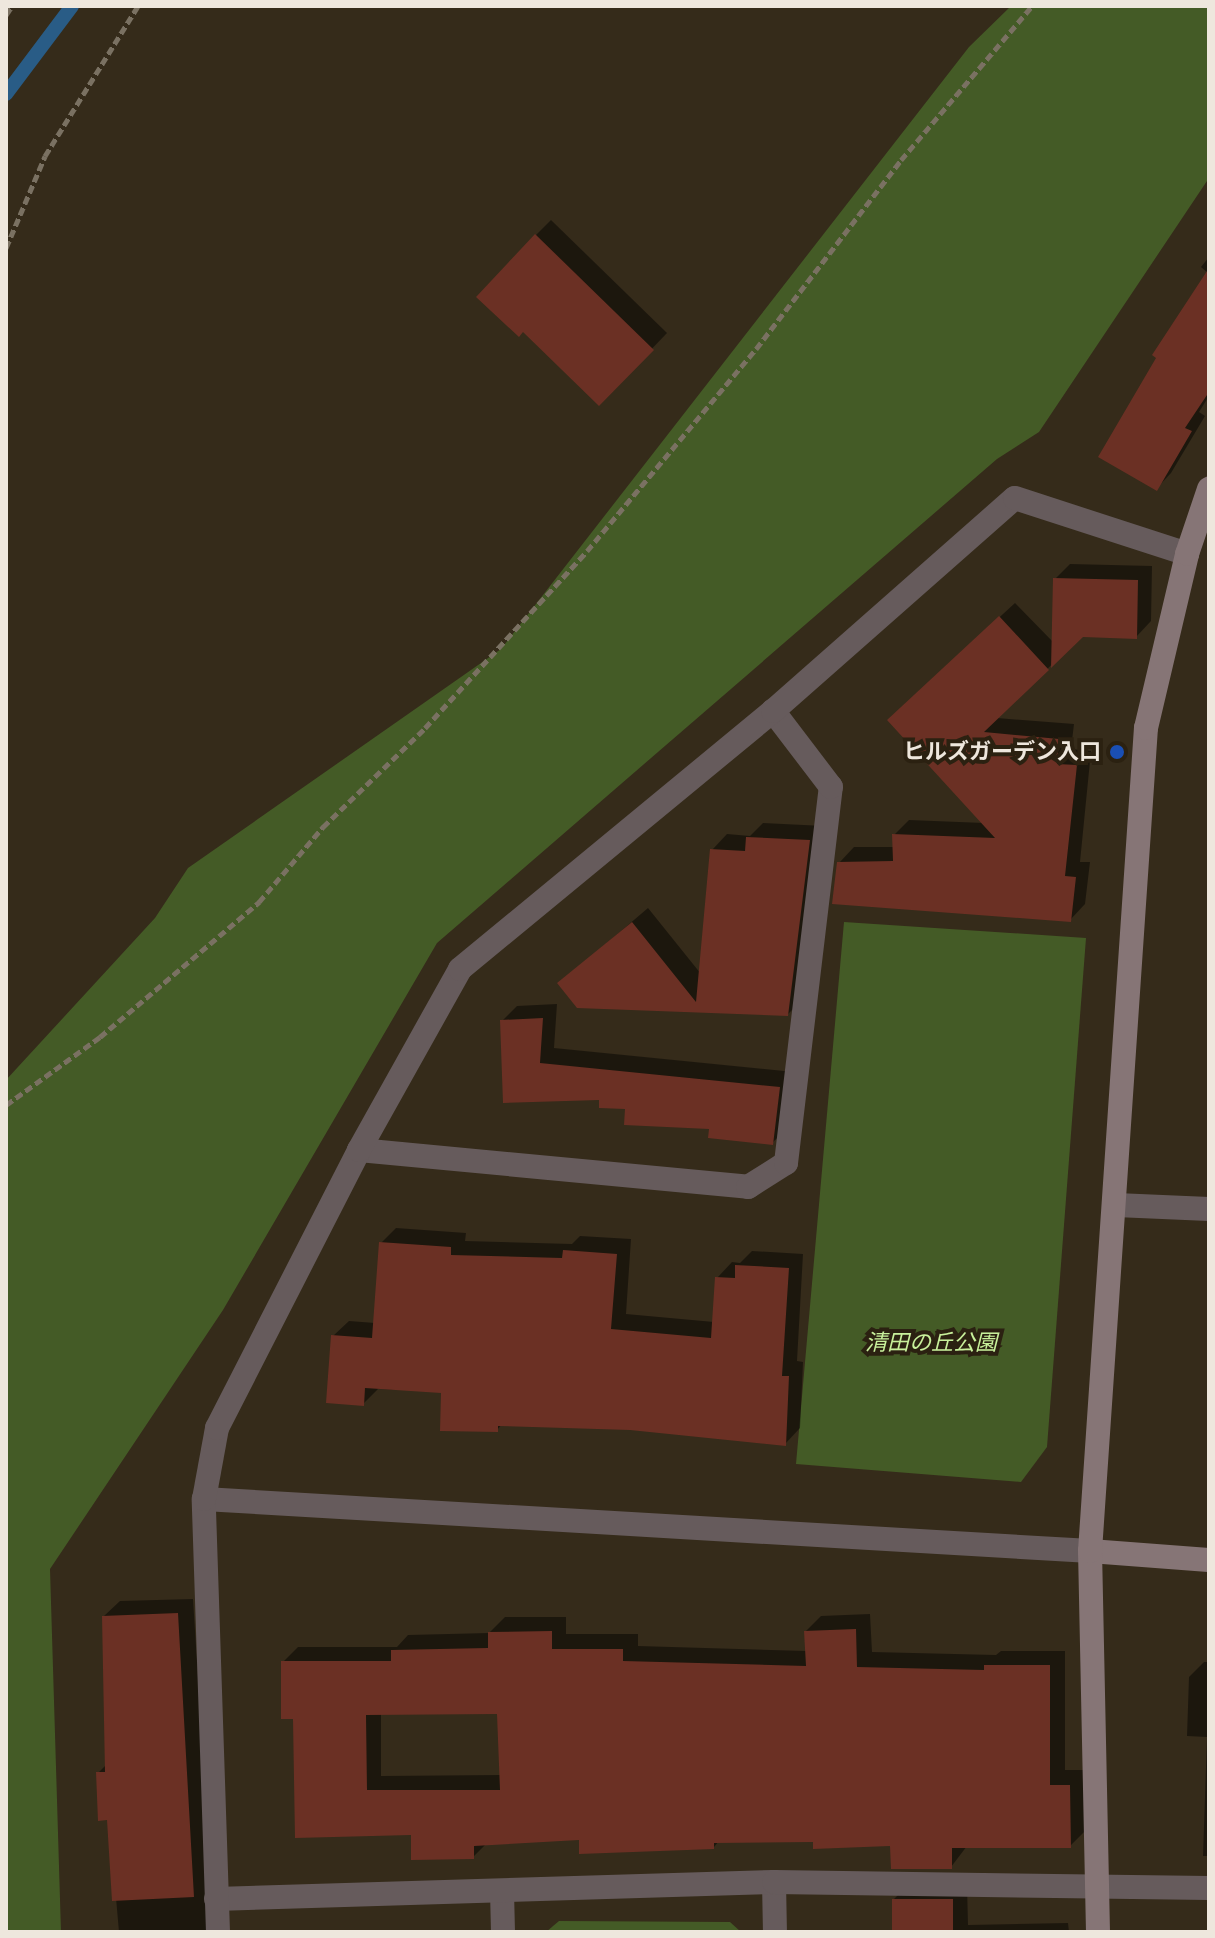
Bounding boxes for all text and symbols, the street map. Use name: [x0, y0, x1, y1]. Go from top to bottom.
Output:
place label: ヒルズガーデン入口: [903, 739, 1101, 765]
marker: ヒルズガーデン入口: [1108, 743, 1126, 761]
park label: 清田の丘公園: [865, 1330, 997, 1356]

